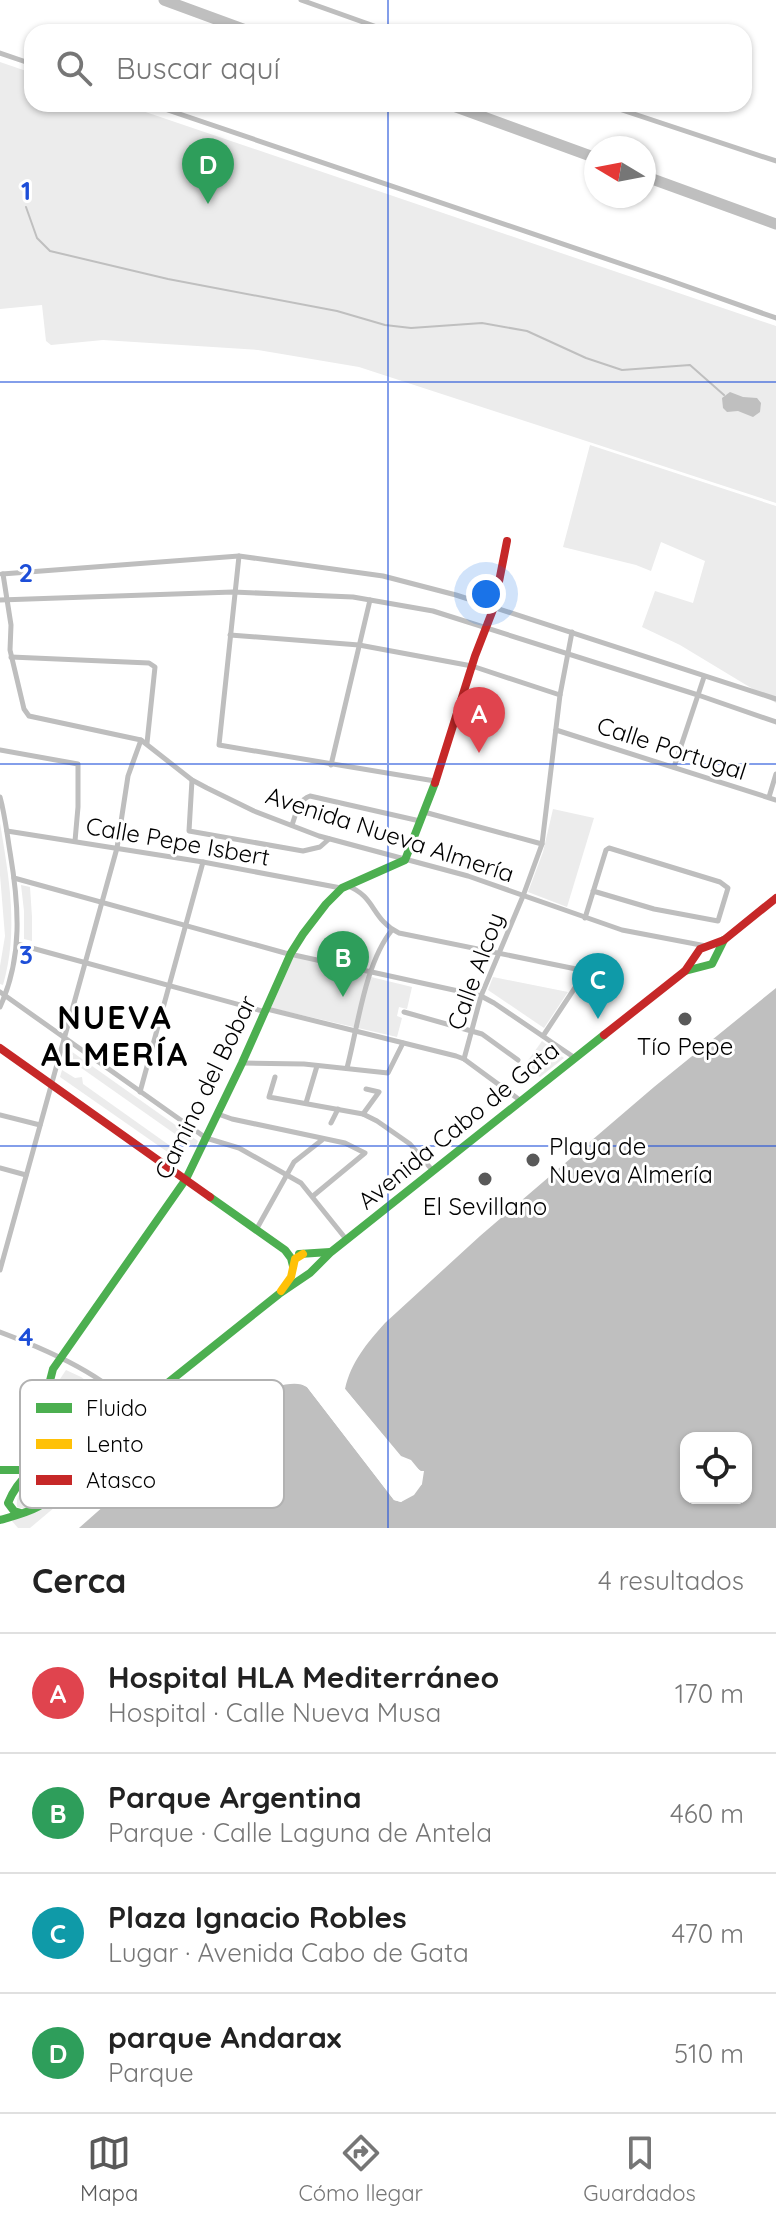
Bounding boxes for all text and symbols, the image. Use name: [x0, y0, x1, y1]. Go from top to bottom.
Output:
search box: [24, 24, 752, 112]
icon: search: [52, 46, 96, 90]
text: Buscar aquí: [116, 49, 280, 87]
north arrow: [584, 136, 656, 208]
pin: D: [182, 138, 234, 204]
text: 1: [21, 174, 31, 207]
text: 2: [19, 556, 33, 589]
your location: [466, 574, 506, 614]
pin: A: [453, 687, 505, 753]
street label: Calle Portugal: [593, 710, 751, 786]
street label: Avenida Nueva Almería: [262, 780, 518, 888]
street label: Calle Pepe Isbert: [84, 810, 272, 872]
street label: Calle Alcoy: [440, 908, 510, 1034]
pin: B: [317, 931, 369, 997]
text: 3: [19, 938, 33, 971]
pin: C: [572, 953, 624, 1019]
street label: Camino del Bobar: [148, 990, 262, 1184]
district label: NUEVA ALMERÍA: [41, 997, 189, 1074]
marker: Tío Pepe: [676, 1010, 694, 1028]
place label: Tío Pepe: [637, 1031, 733, 1061]
street label: Avenida Cabo de Gata: [351, 1035, 565, 1215]
place label: Playa de Nueva Almería: [549, 1131, 713, 1189]
marker: Playa de Nueva Almería: [524, 1151, 542, 1169]
marker: El Sevillano: [476, 1170, 494, 1188]
place label: El Sevillano: [423, 1191, 547, 1221]
text: 4: [18, 1320, 34, 1353]
legend: [20, 1380, 284, 1508]
text: Fluido: [86, 1394, 147, 1422]
text: Lento: [86, 1430, 144, 1458]
map controls: [680, 1432, 752, 1504]
button: locate: [680, 1432, 752, 1504]
text: Atasco: [86, 1466, 156, 1494]
text: Cerca: [32, 1559, 126, 1602]
text: 4 resultados: [598, 1564, 744, 1597]
text: Hospital HLA Mediterráneo: [108, 1658, 499, 1696]
text: A: [50, 1677, 66, 1710]
text: 170 m: [675, 1677, 744, 1710]
text: Hospital · Calle Nueva Musa: [108, 1696, 441, 1729]
text: Parque Argentina: [108, 1778, 362, 1816]
text: B: [49, 1797, 67, 1830]
text: 460 m: [670, 1797, 744, 1830]
text: Parque · Calle Laguna de Antela: [108, 1816, 492, 1849]
text: Plaza Ignacio Robles: [108, 1898, 407, 1936]
text: C: [50, 1917, 66, 1950]
text: 470 m: [671, 1917, 744, 1950]
text: Lugar · Avenida Cabo de Gata: [108, 1936, 469, 1969]
text: parque Andarax: [108, 2018, 341, 2056]
text: D: [49, 2037, 67, 2070]
text: 510 m: [674, 2037, 744, 2070]
text: Parque: [108, 2056, 194, 2089]
tab: Mapa: [80, 2131, 138, 2207]
tab: Cómo llegar: [298, 2131, 423, 2207]
tab: Guardados: [583, 2131, 696, 2207]

